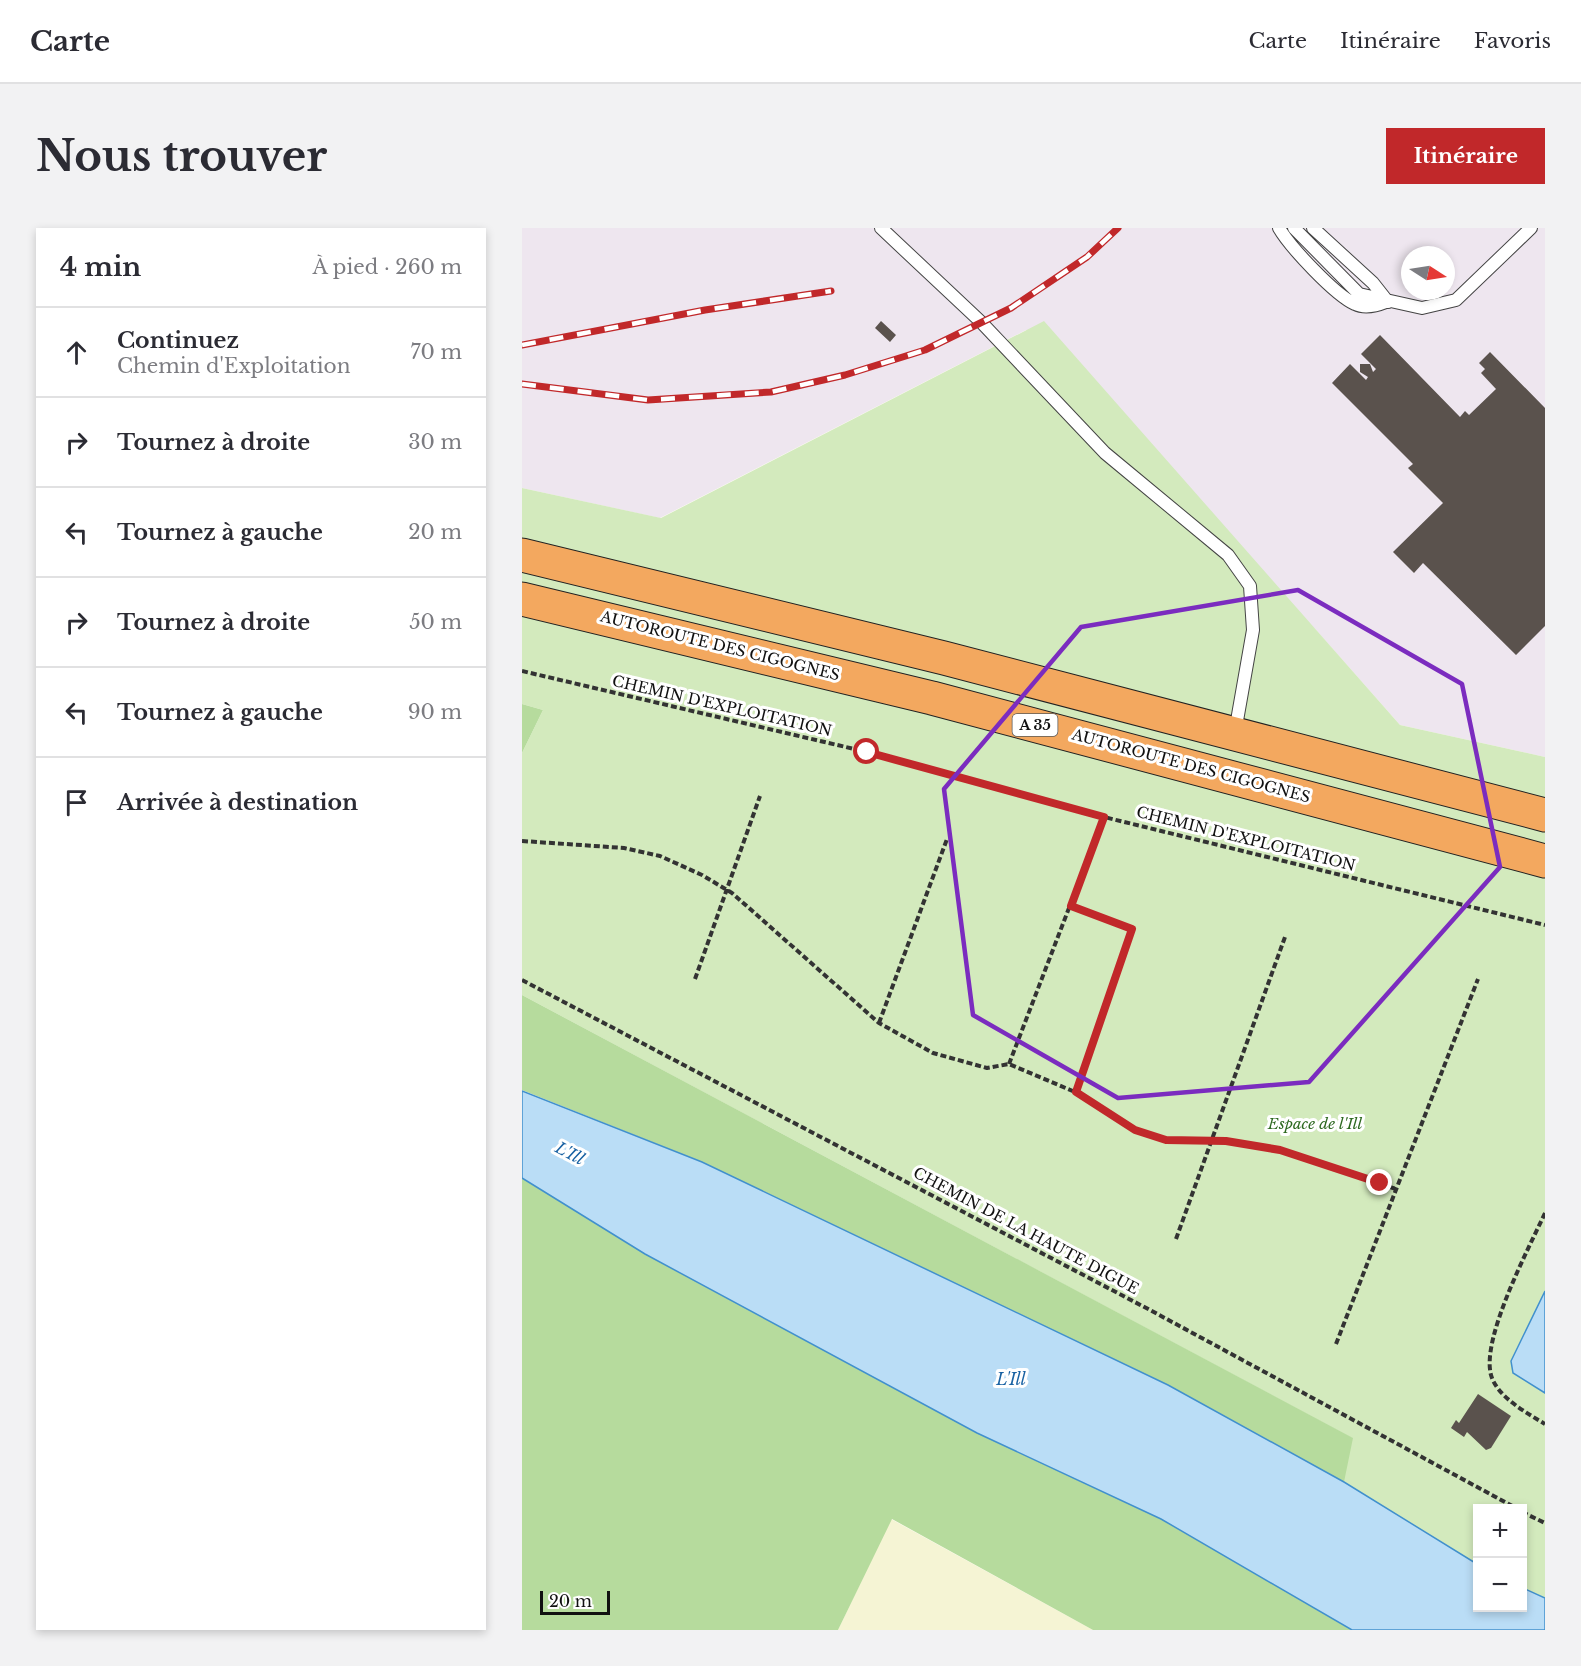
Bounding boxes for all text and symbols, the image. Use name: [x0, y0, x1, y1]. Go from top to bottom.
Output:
text: Carte: [30, 24, 110, 59]
text: Carte: [1249, 28, 1307, 54]
text: Itinéraire: [1340, 28, 1441, 54]
text: Favoris: [1474, 28, 1551, 54]
button: Itinéraire: [1386, 128, 1545, 184]
text: Nous trouver: [36, 130, 327, 182]
north arrow: [1401, 246, 1455, 300]
text: 4 min: [60, 251, 141, 283]
text: À pied · 260 m: [312, 255, 462, 279]
text: Continuez: [117, 327, 239, 354]
icon: ahead: [60, 336, 93, 369]
text: 70 m: [410, 340, 462, 364]
text: Chemin d'Exploitation: [117, 354, 350, 378]
icon: right: [60, 426, 93, 459]
text: Tournez à droite: [117, 429, 310, 456]
text: 30 m: [408, 430, 462, 454]
icon: left: [60, 516, 93, 549]
text: Tournez à gauche: [117, 519, 323, 546]
text: 20 m: [408, 520, 462, 544]
icon: right: [60, 606, 93, 639]
street label: AUTOROUTE DES CIGOGNES: [598, 606, 842, 684]
text: Tournez à droite: [117, 609, 310, 636]
text: 50 m: [409, 610, 462, 634]
street label: CHEMIN D'EXPLOITATION: [610, 671, 834, 740]
icon: left: [60, 696, 93, 729]
text: Tournez à gauche: [117, 699, 323, 726]
text: 90 m: [408, 700, 462, 724]
road number: A 35: [1012, 714, 1058, 736]
street label: AUTOROUTE DES CIGOGNES: [1069, 724, 1312, 807]
route start: [853, 738, 879, 764]
icon: arrive: [60, 786, 93, 819]
text: Arrivée à destination: [117, 789, 358, 816]
street label: CHEMIN D'EXPLOITATION: [1135, 802, 1358, 875]
park label: Espace de l'Ill: [1267, 1114, 1362, 1133]
water label: L'Ill: [551, 1137, 589, 1169]
street label: CHEMIN DE LA HAUTE DIGUE: [910, 1163, 1142, 1298]
route end: [1366, 1169, 1392, 1195]
water label: L'Ill: [995, 1369, 1027, 1389]
map controls: [1473, 1504, 1527, 1612]
button: +: [1473, 1504, 1527, 1558]
button: −: [1473, 1558, 1527, 1612]
scale bar: [540, 1588, 610, 1616]
text: 20 m: [549, 1591, 592, 1611]

